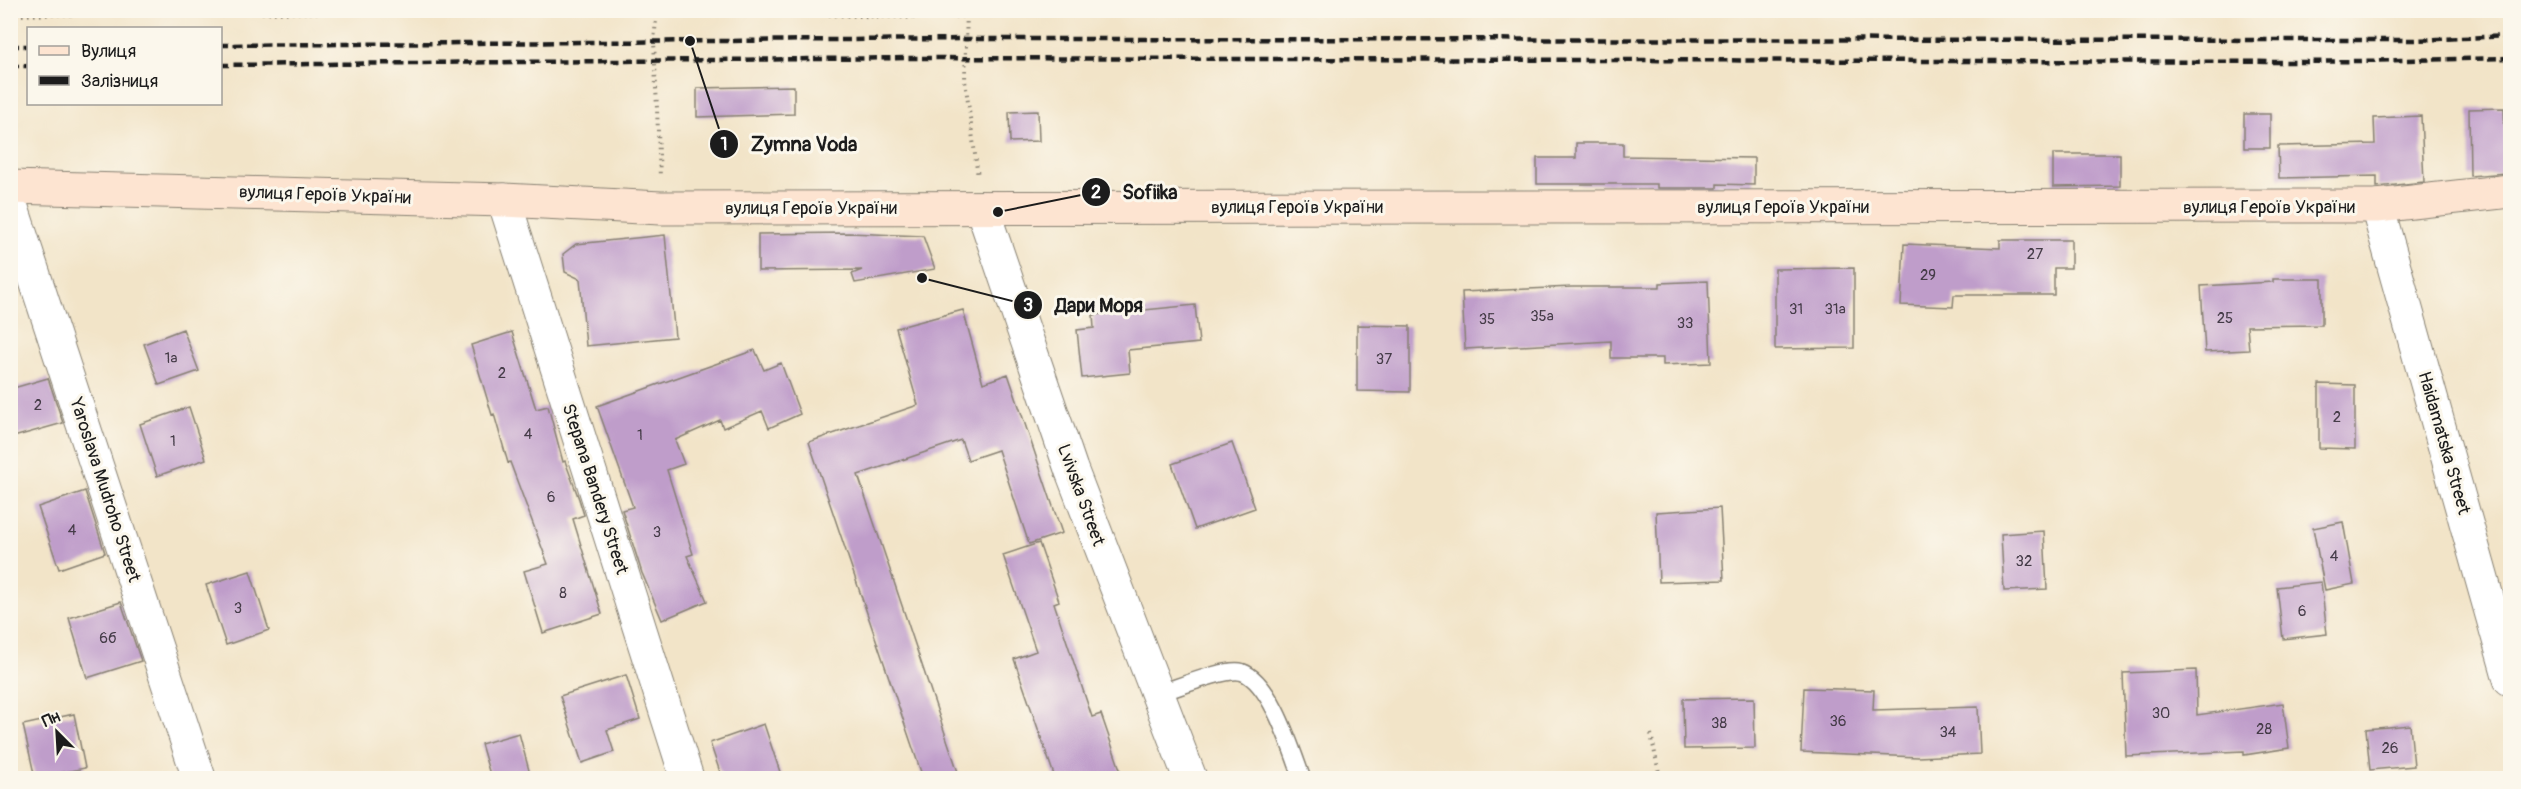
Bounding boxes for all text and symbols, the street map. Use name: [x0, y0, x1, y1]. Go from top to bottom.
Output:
legend: [27, 27, 222, 105]
text: Вулиця: [81, 40, 136, 63]
text: Залізниця: [81, 70, 158, 93]
callout: Zymna Voda: [709, 125, 869, 163]
text: Zymna Voda: [751, 132, 857, 157]
text: 1: [720, 133, 728, 156]
callout: Sofiika: [1081, 173, 1190, 211]
text: Sofiika: [1122, 180, 1178, 205]
street label: вулиця Героїв України: [239, 181, 411, 209]
text: 2: [1091, 181, 1101, 204]
street label: вулиця Героїв України: [1211, 196, 1383, 219]
street label: вулиця Героїв України: [1697, 196, 1869, 219]
street label: вулиця Героїв України: [2183, 196, 2355, 219]
street label: вулиця Героїв України: [725, 197, 897, 220]
house number: 27: [2027, 245, 2043, 264]
house number: 29: [1920, 266, 1936, 285]
callout: Дари Моря: [1013, 286, 1155, 324]
text: Дари Моря: [1054, 293, 1143, 318]
text: 3: [1023, 294, 1033, 317]
house number: 31: [1789, 300, 1803, 319]
house number: 31а: [1824, 300, 1846, 319]
house number: 35а: [1530, 307, 1554, 326]
house number: 25: [2217, 309, 2233, 328]
house number: 35: [1479, 310, 1495, 329]
house number: 33: [1677, 314, 1693, 333]
house number: 1а: [165, 349, 177, 368]
house number: 37: [1376, 350, 1392, 369]
house number: 2: [498, 364, 506, 383]
street label: Haidamatska Street: [2413, 369, 2476, 518]
street label: Yaroslava Mudroho Street: [64, 394, 146, 586]
house number: 2: [34, 396, 42, 415]
street label: Stepana Bandery Street: [557, 401, 634, 578]
house number: 2: [2333, 408, 2341, 427]
house number: 4: [524, 425, 533, 444]
house number: 1: [637, 426, 643, 445]
house number: 1: [170, 432, 176, 451]
street label: Lvivska Street: [1052, 441, 1110, 550]
house number: 6: [547, 488, 555, 507]
house number: 4: [68, 521, 77, 540]
house number: 3: [653, 523, 661, 542]
house number: 4: [2330, 547, 2339, 566]
house number: 32: [2016, 552, 2032, 571]
house number: 8: [559, 584, 567, 603]
house number: 3: [234, 599, 242, 618]
house number: 6: [2298, 602, 2306, 621]
house number: 6б: [99, 629, 117, 648]
north arrow: [27, 702, 87, 762]
house number: 30: [2152, 704, 2170, 723]
text: Пн: [39, 706, 63, 732]
house number: 36: [1829, 712, 1847, 731]
house number: 38: [1711, 714, 1727, 733]
house number: 28: [2256, 720, 2272, 739]
house number: 34: [1939, 723, 1957, 742]
house number: 26: [2381, 739, 2399, 758]

